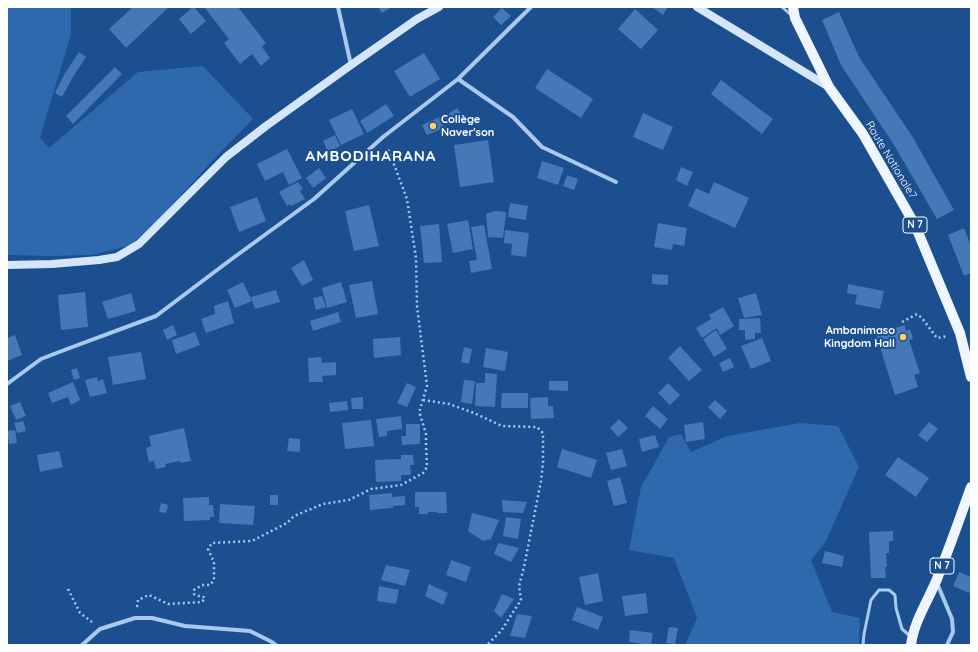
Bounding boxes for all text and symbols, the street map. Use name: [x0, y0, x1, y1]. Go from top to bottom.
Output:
place label: Collège Naver'son: [441, 113, 494, 139]
street label: Route Nationale7: [863, 119, 919, 201]
marker: Collège Naver'son: [428, 121, 438, 131]
district label: AMBODIHARANA: [306, 147, 436, 165]
road number: N 7: [903, 217, 927, 233]
place label: Ambanimaso Kingdom Hall: [824, 324, 895, 350]
marker: Ambanimaso Kingdom Hall: [898, 332, 908, 342]
road number: N 7: [930, 558, 954, 574]

